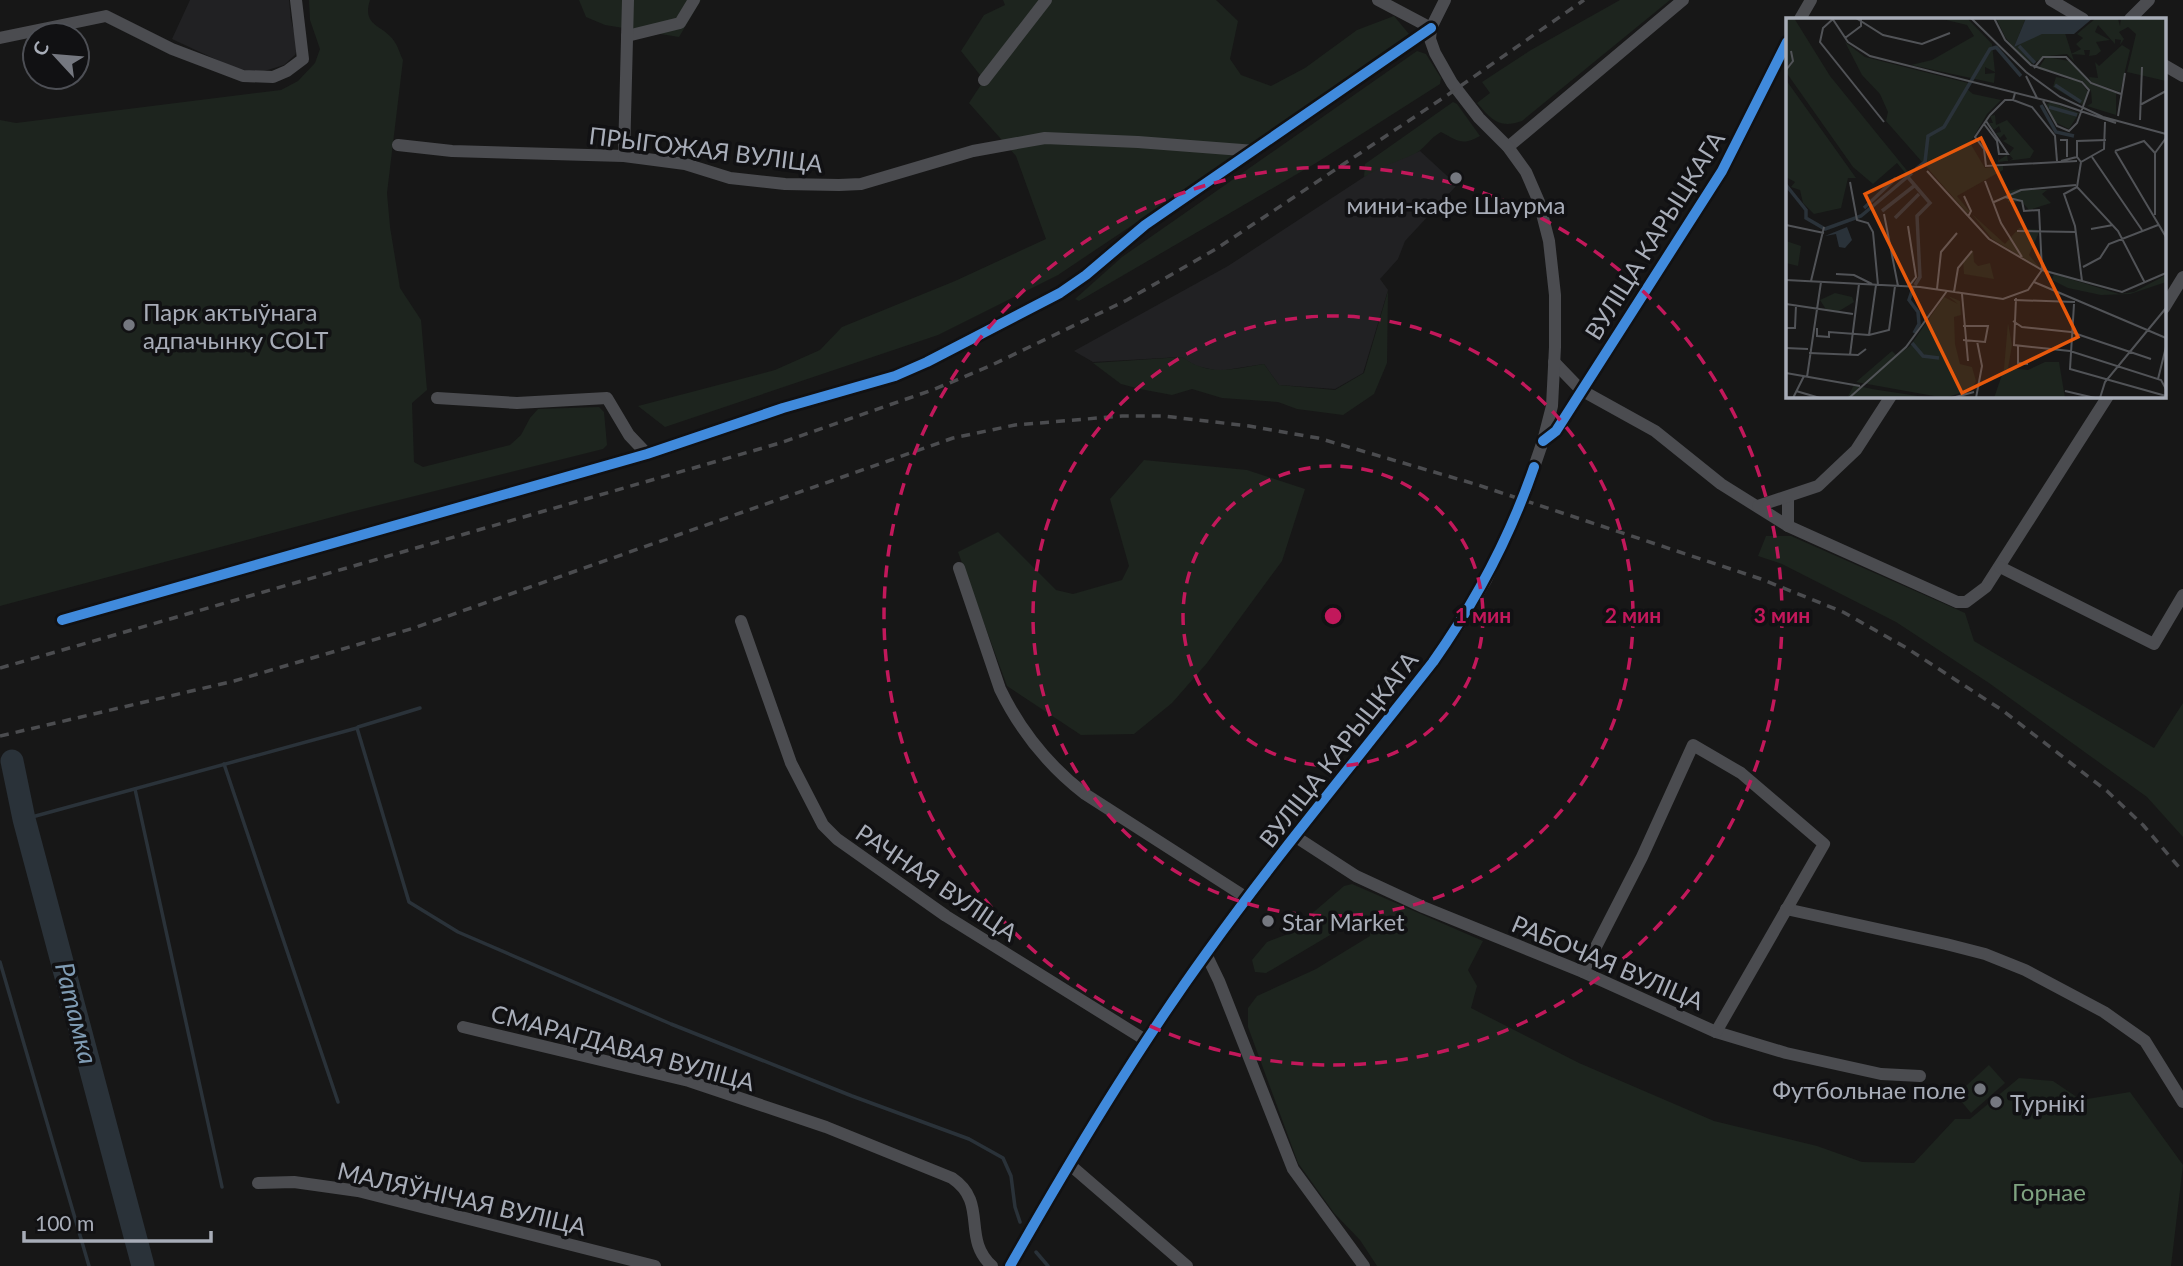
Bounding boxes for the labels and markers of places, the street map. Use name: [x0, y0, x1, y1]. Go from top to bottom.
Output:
marker: мини-кафе Шаурма: [1448, 170, 1464, 186]
place label: мини-кафе Шаурма: [1347, 190, 1565, 219]
place label: Парк актыўнага адпачынку COLT: [143, 297, 328, 354]
marker: Парк актыўнага адпачынку COLT: [121, 317, 137, 333]
centre of rings: [1321, 604, 1345, 628]
place label: Star Market: [1282, 907, 1405, 936]
marker: Star Market: [1260, 913, 1276, 929]
place label: Футбольнае поле: [1772, 1075, 1966, 1104]
marker: Футбольнае поле: [1972, 1081, 1988, 1097]
place label: Турнікі: [2010, 1088, 2085, 1117]
marker: Турнікі: [1988, 1094, 2004, 1110]

